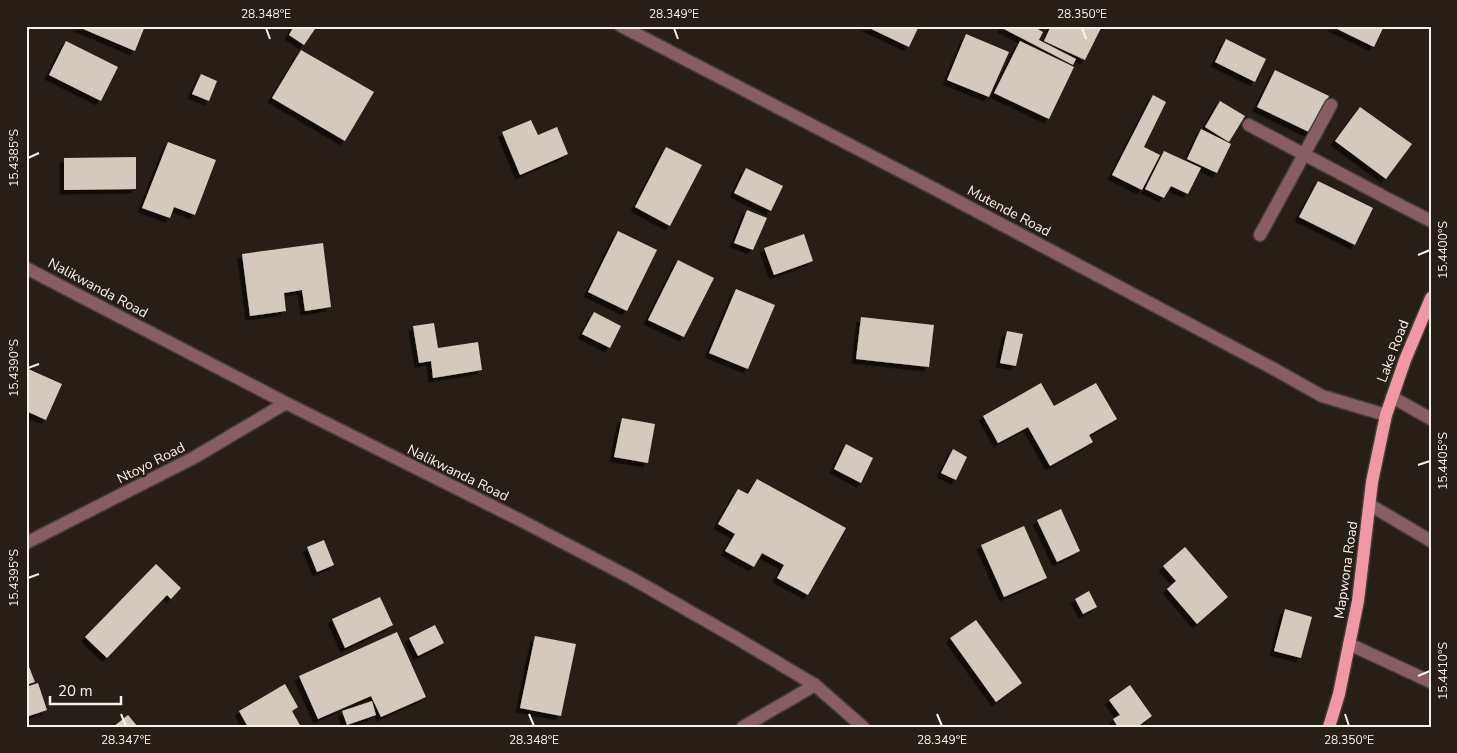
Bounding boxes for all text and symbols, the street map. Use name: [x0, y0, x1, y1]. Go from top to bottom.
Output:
text: 28.348°E: [241, 6, 291, 22]
text: 28.349°E: [649, 6, 699, 22]
text: 28.350°E: [1057, 6, 1107, 22]
text: 15.4385°S: [6, 129, 22, 187]
street label: Mutende Road: [964, 181, 1054, 241]
text: 15.4400°S: [1435, 221, 1451, 279]
street label: Nalikwanda Road: [45, 254, 151, 322]
street label: Lake Road: [1372, 317, 1414, 385]
text: 15.4390°S: [6, 339, 22, 397]
text: 15.4405°S: [1435, 432, 1451, 490]
street label: Ntoyo Road: [114, 438, 188, 488]
street label: Nalikwanda Road: [404, 440, 512, 506]
street label: Mapwona Road: [1330, 520, 1362, 620]
text: 15.4395°S: [6, 549, 22, 607]
text: 15.4410°S: [1435, 642, 1451, 700]
scale bar: [50, 673, 121, 705]
text: 20 m: [58, 681, 93, 701]
text: 28.347°E: [101, 732, 151, 748]
text: 28.348°E: [509, 732, 559, 748]
text: 28.349°E: [917, 732, 967, 748]
text: 28.350°E: [1324, 732, 1374, 748]

